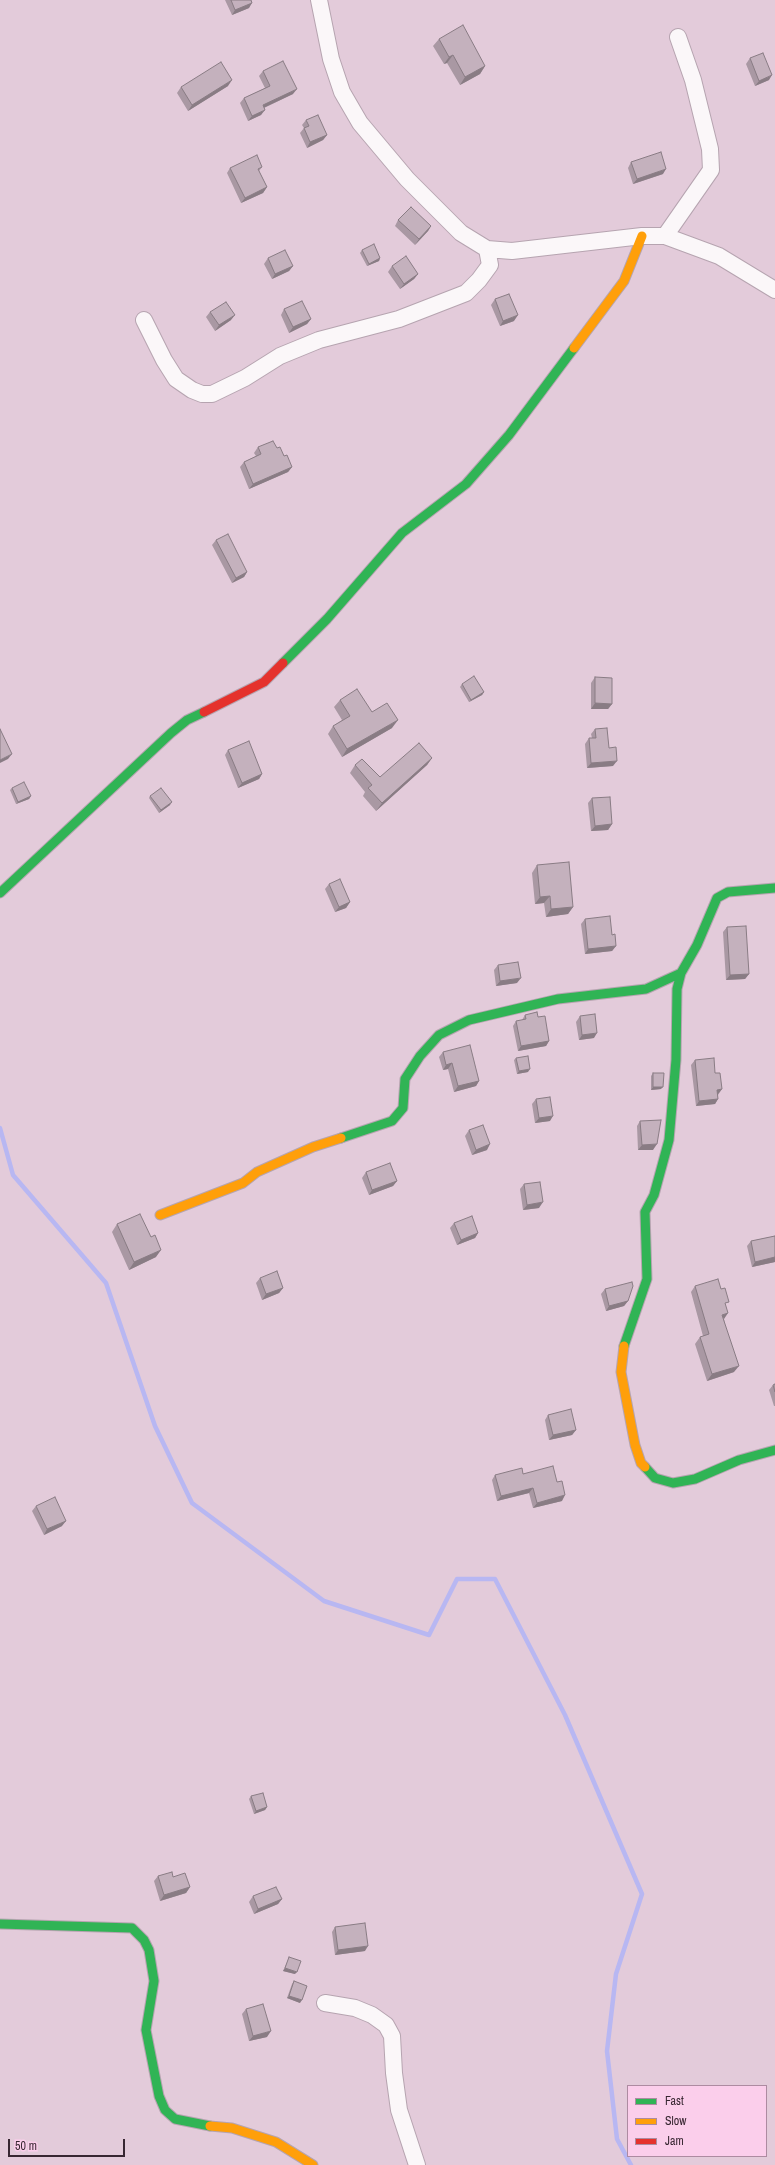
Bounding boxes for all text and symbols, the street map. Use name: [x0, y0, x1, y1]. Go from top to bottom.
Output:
legend: [627, 2085, 767, 2157]
text: Fast: [665, 2093, 684, 2109]
text: Slow: [665, 2113, 686, 2129]
scale bar: [10, 2131, 127, 2157]
text: Jam: [665, 2133, 684, 2149]
text: 50 m: [15, 2138, 37, 2154]

